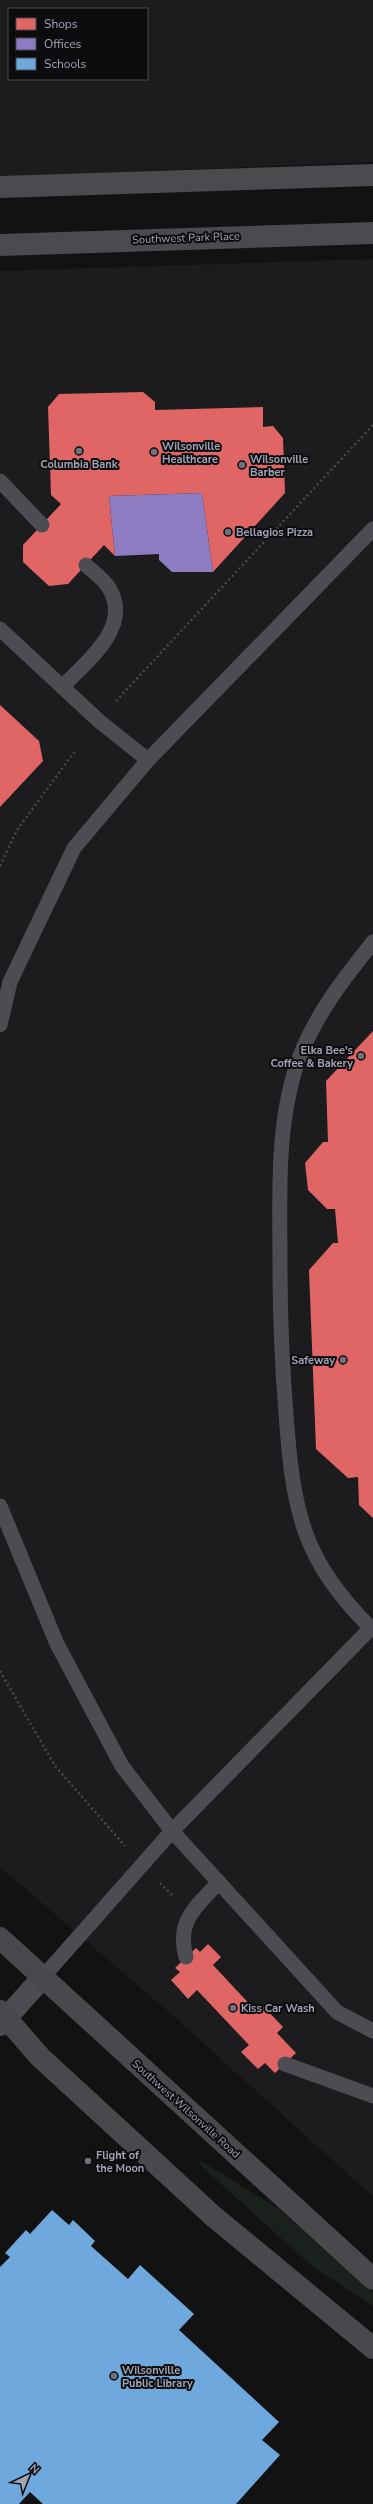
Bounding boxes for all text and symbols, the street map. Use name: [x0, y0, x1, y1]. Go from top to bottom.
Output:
legend: [8, 8, 148, 80]
text: Shops: [44, 16, 78, 32]
text: Offices: [44, 36, 82, 52]
text: Schools: [44, 56, 87, 72]
street label: Southwest Park Place: [132, 229, 240, 247]
place label: Wilsonville Healthcare: [162, 439, 220, 467]
marker: Columbia Bank: [74, 446, 84, 456]
marker: Wilsonville Healthcare: [149, 447, 159, 457]
place label: Wilsonville Barber: [250, 452, 308, 480]
place label: Columbia Bank: [40, 457, 119, 472]
marker: Wilsonville Barber: [237, 460, 247, 470]
place label: Bellagios Pizza: [236, 525, 313, 540]
marker: Bellagios Pizza: [223, 527, 233, 537]
place label: Elka Bee's Coffee & Bakery: [270, 1043, 353, 1071]
marker: Elka Bee's Coffee & Bakery: [356, 1051, 366, 1061]
place label: Safeway: [291, 1353, 335, 1368]
marker: Safeway: [338, 1355, 348, 1365]
place label: Kiss Car Wash: [241, 2001, 315, 2016]
marker: Kiss Car Wash: [228, 2003, 238, 2013]
street label: Southwest Wilsonville Road: [129, 2056, 243, 2162]
place label: Flight of the Moon: [96, 2148, 144, 2176]
marker: Flight of the Moon: [83, 2156, 93, 2166]
place label: Wilsonville Public Library: [122, 2363, 193, 2391]
marker: Wilsonville Public Library: [109, 2371, 119, 2381]
north arrow: [8, 2456, 48, 2496]
text: N: [26, 2461, 43, 2477]

